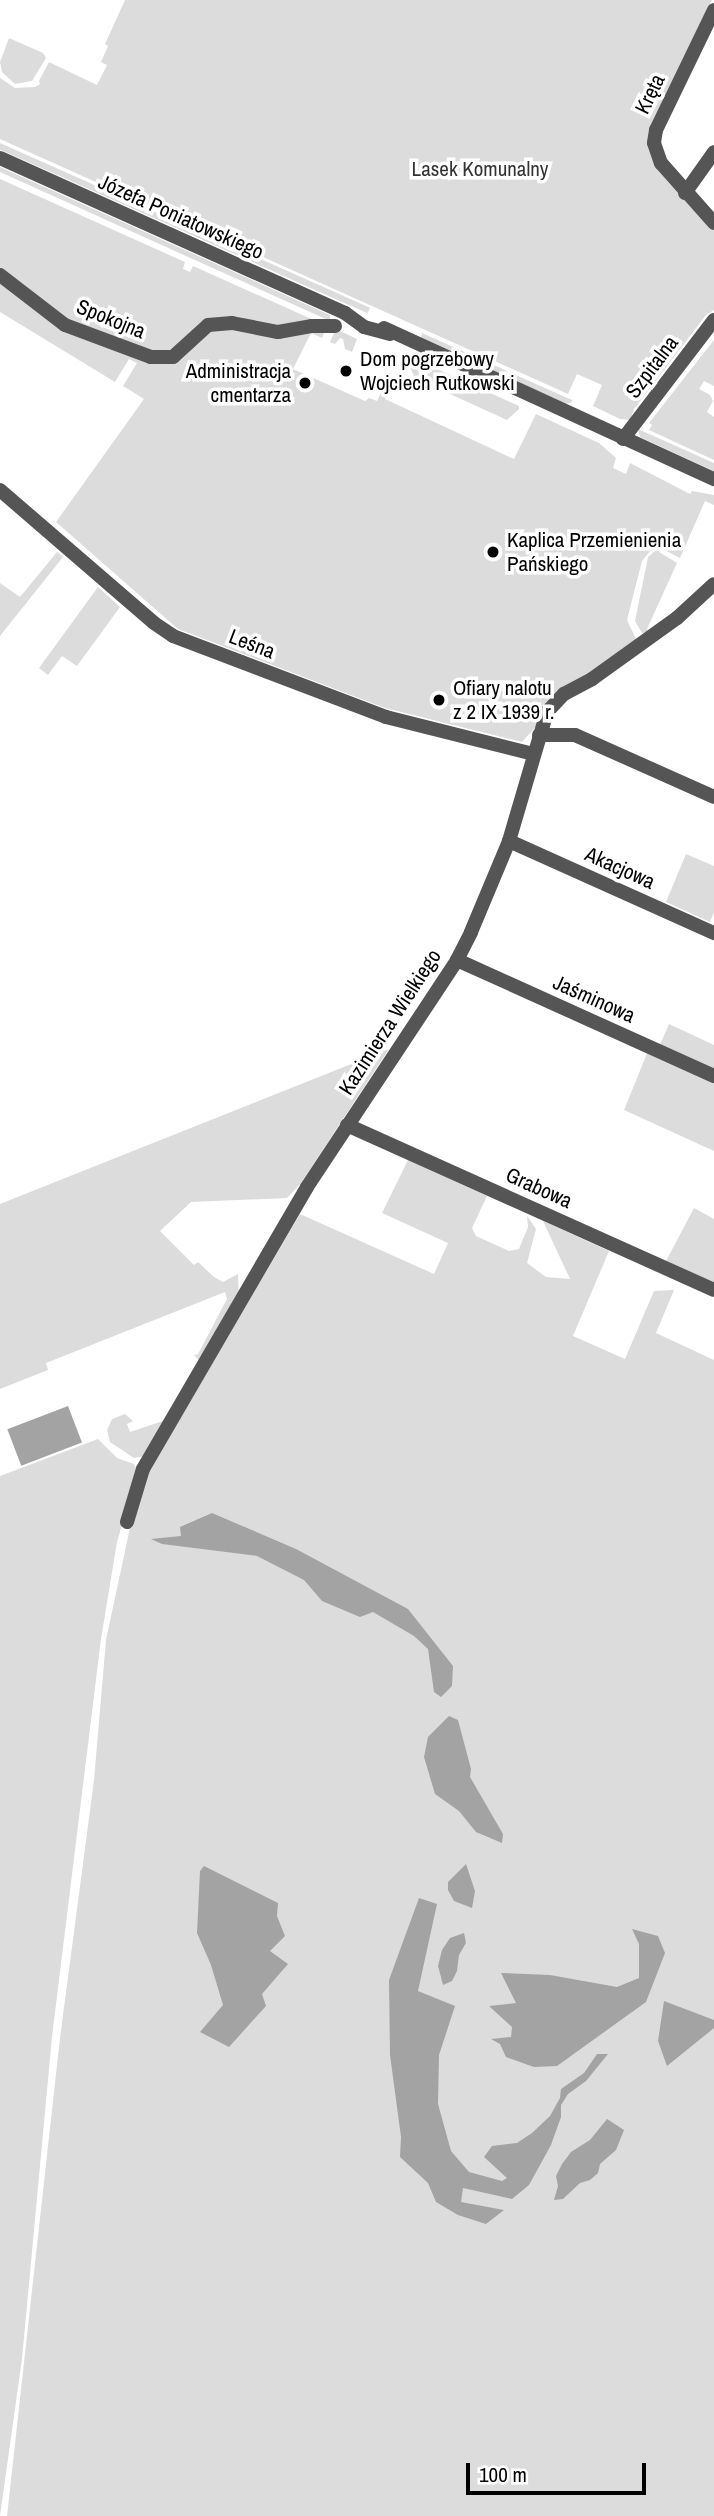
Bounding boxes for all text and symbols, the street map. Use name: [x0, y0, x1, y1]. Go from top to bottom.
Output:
street label: Kręta: [630, 70, 670, 118]
park label: Lasek Komunalny: [412, 156, 548, 182]
street label: Józefa Poniatowskiego: [95, 169, 267, 265]
street label: Spokojna: [73, 294, 149, 344]
street label: Szpitalna: [620, 331, 684, 403]
place label: Dom pogrzebowy Wojciech Rutkowski: [360, 346, 515, 396]
place label: Administracja cmentarza: [186, 358, 291, 408]
marker: Dom pogrzebowy Wojciech Rutkowski: [338, 363, 354, 379]
marker: Administracja cmentarza: [297, 375, 313, 391]
place label: Kaplica Przemienienia Pańskiego: [507, 527, 681, 577]
marker: Kaplica Przemienienia Pańskiego: [485, 544, 501, 560]
street label: Leśna: [226, 624, 278, 664]
place label: Ofiary nalotu z 2 IX 1939 r.: [453, 675, 554, 725]
marker: Ofiary nalotu z 2 IX 1939 r.: [431, 692, 447, 708]
street label: Akacjowa: [581, 842, 659, 894]
street label: Kazimierza Wielkiego: [334, 945, 446, 1099]
street label: Jaśminowa: [549, 970, 639, 1028]
street label: Grabowa: [502, 1162, 576, 1214]
scale bar: [469, 2450, 649, 2494]
text: 100 m: [479, 2460, 527, 2489]

